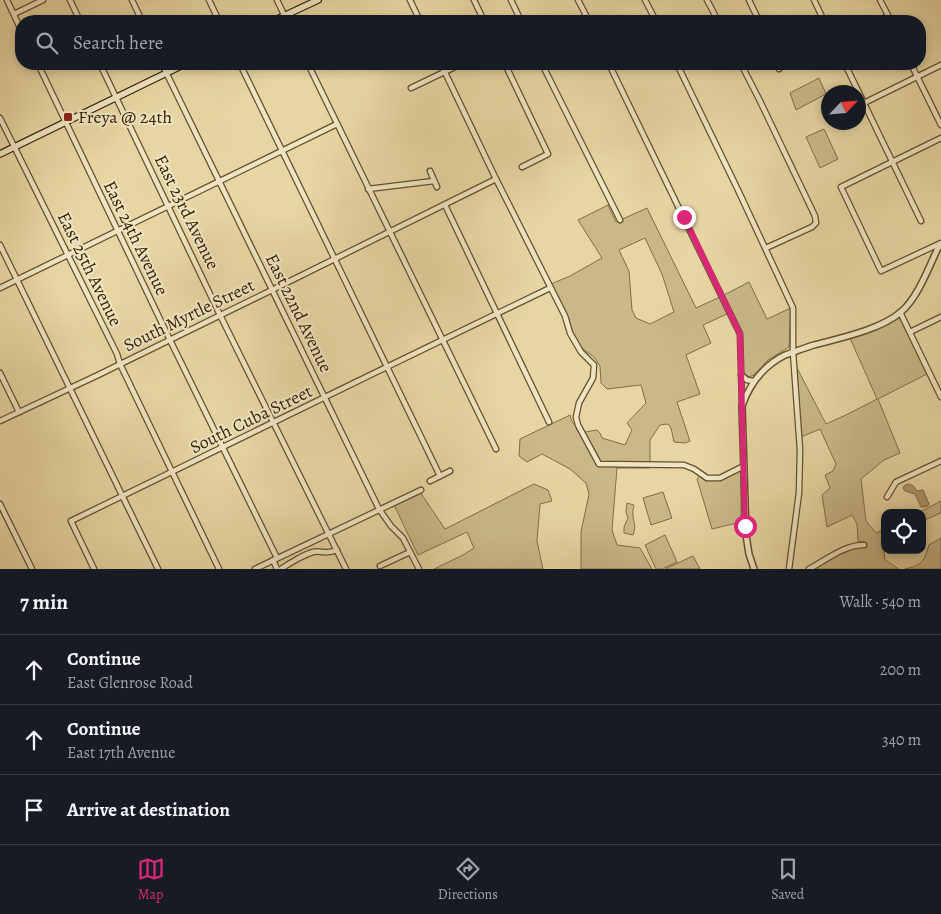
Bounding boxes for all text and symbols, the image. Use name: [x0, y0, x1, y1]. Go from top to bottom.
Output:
search box: [15, 15, 926, 70]
icon: search: [33, 29, 61, 57]
text: Search here: [73, 30, 163, 56]
north arrow: [821, 85, 866, 130]
place label: Freya @ 24th: [78, 105, 173, 129]
marker: Freya @ 24th: [62, 111, 74, 123]
street label: East 23rd Avenue: [149, 151, 225, 273]
street label: East 24th Avenue: [98, 177, 174, 299]
route end: [673, 206, 696, 229]
street label: East 25th Avenue: [52, 208, 128, 330]
street label: East 22nd Avenue: [260, 250, 338, 376]
street label: South Myrtle Street: [119, 273, 259, 357]
street label: South Cuba Street: [186, 379, 316, 459]
map controls: [881, 509, 926, 554]
button: locate: [881, 509, 926, 554]
route start: [734, 515, 757, 538]
text: 7 min: [20, 588, 68, 616]
text: Walk · 540 m: [839, 591, 921, 613]
text: Continue: [67, 646, 141, 672]
icon: ahead: [20, 656, 48, 684]
text: 200 m: [880, 659, 921, 681]
text: East Glenrose Road: [67, 672, 193, 694]
text: Continue: [67, 716, 141, 742]
icon: ahead: [20, 726, 48, 754]
text: 340 m: [882, 729, 921, 751]
text: East 17th Avenue: [67, 742, 175, 764]
icon: arrive: [20, 796, 48, 824]
text: Arrive at destination: [67, 797, 230, 823]
tab: Map: [137, 855, 165, 904]
tab: Directions: [438, 855, 498, 904]
tab: Saved: [771, 855, 804, 904]

